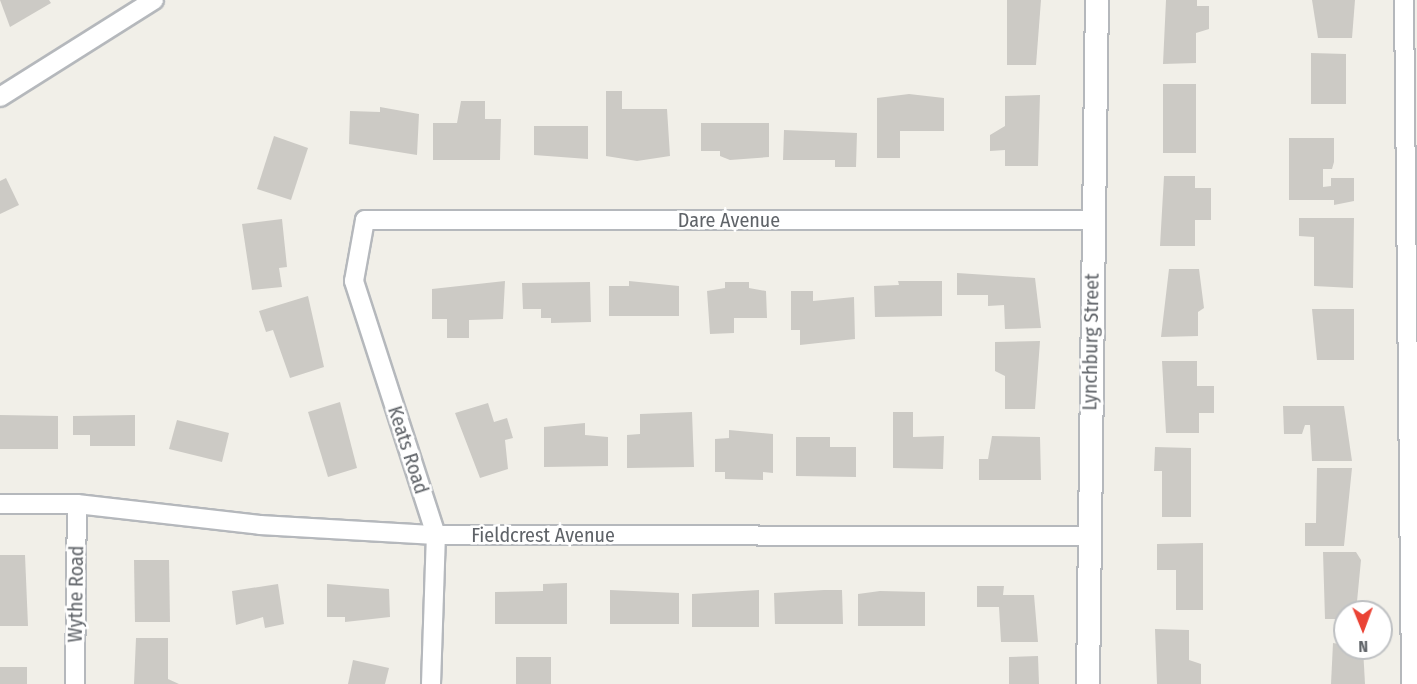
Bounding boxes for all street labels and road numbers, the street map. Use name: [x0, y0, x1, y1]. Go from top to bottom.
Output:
street label: Dare Avenue: [678, 208, 780, 232]
street label: Lynchburg Street: [1078, 273, 1104, 411]
street label: Keats Road: [383, 403, 433, 497]
street label: Fieldcrest Avenue: [471, 523, 615, 547]
street label: Wythe Road: [63, 545, 89, 643]

